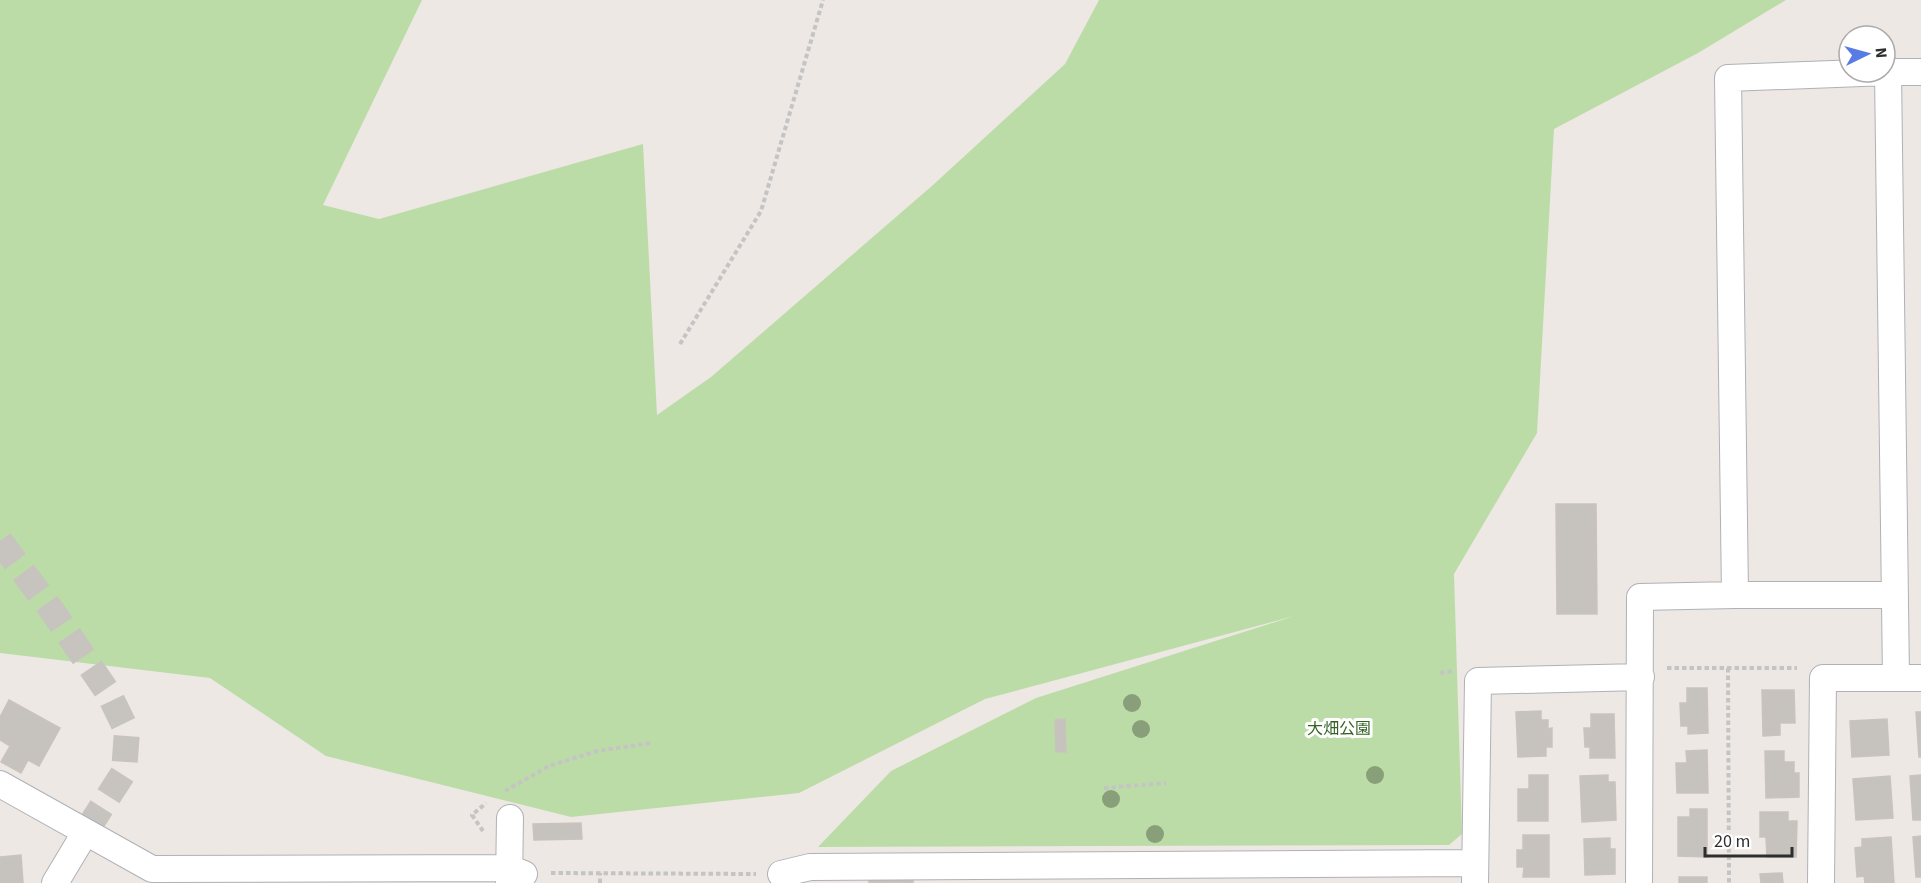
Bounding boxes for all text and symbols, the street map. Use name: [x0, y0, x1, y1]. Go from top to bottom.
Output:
north arrow: [1837, 24, 1897, 84]
text: N: [1870, 47, 1892, 59]
park label: 大畑公園: [1307, 718, 1371, 740]
scale bar: [1705, 820, 1792, 858]
text: 20 m: [1714, 829, 1750, 854]

